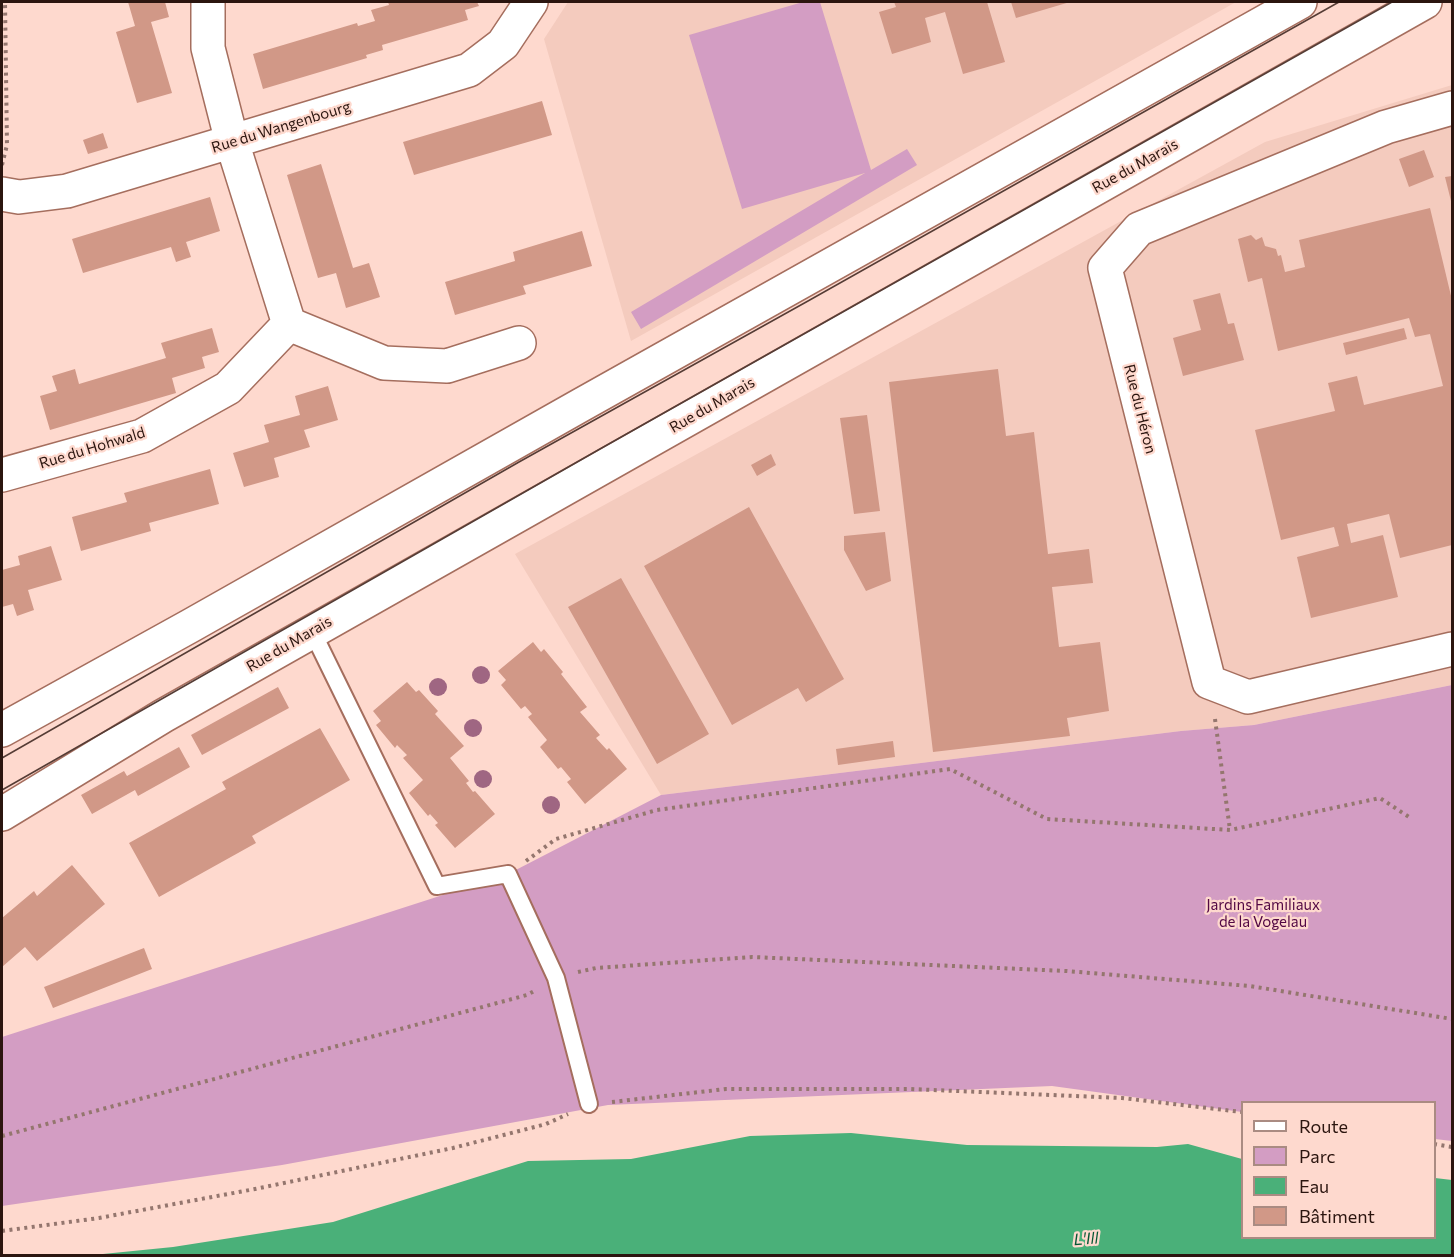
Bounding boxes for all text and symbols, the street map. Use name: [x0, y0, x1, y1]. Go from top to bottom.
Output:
street label: Rue du Wangenbourg: [209, 97, 353, 157]
street label: Rue du Marais: [1089, 135, 1181, 197]
street label: Rue du Héron: [1120, 362, 1160, 456]
street label: Rue du Marais: [666, 373, 758, 437]
street label: Rue du Hohwald: [37, 423, 147, 473]
street label: Rue du Marais: [243, 612, 335, 676]
park label: Jardins Familiaux de la Vogelau: [1206, 896, 1320, 931]
legend: [1241, 1101, 1436, 1239]
text: Route: [1299, 1115, 1348, 1137]
text: Parc: [1299, 1145, 1336, 1167]
text: Eau: [1299, 1175, 1329, 1197]
text: Bâtiment: [1299, 1205, 1375, 1227]
water label: L'Ill: [1073, 1229, 1099, 1249]

